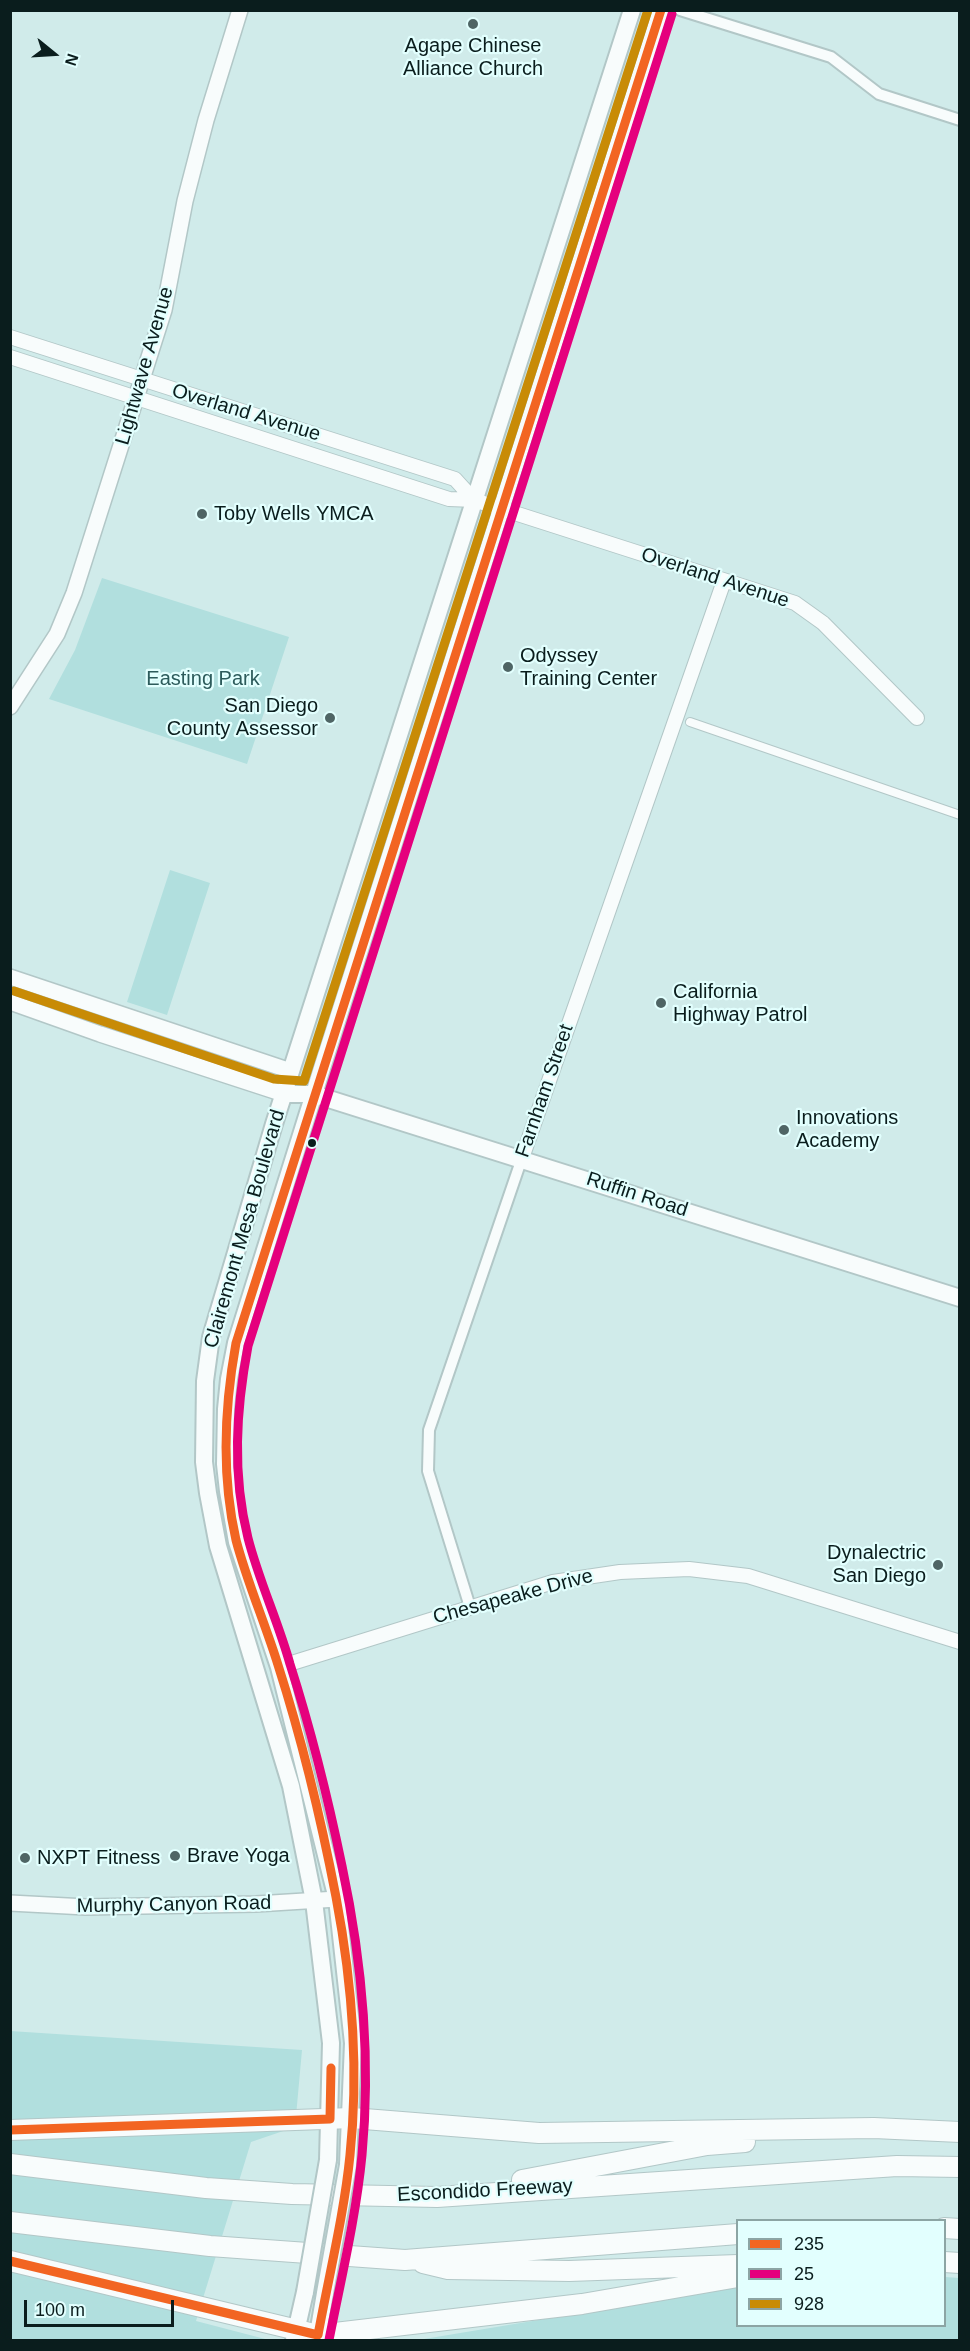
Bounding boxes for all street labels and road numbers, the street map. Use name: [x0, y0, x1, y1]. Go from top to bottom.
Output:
street label: Lightwave Avenue: [111, 284, 179, 448]
street label: Overland Avenue: [169, 379, 323, 447]
street label: Overland Avenue: [638, 543, 792, 613]
street label: Farnham Street: [511, 1021, 579, 1161]
street label: Clairemont Mesa Boulevard: [199, 1107, 291, 1351]
street label: Ruffin Road: [583, 1167, 691, 1223]
street label: Chesapeake Drive: [430, 1564, 596, 1630]
street label: Murphy Canyon Road: [77, 1891, 271, 1919]
street label: Escondido Freeway: [397, 2174, 573, 2208]

